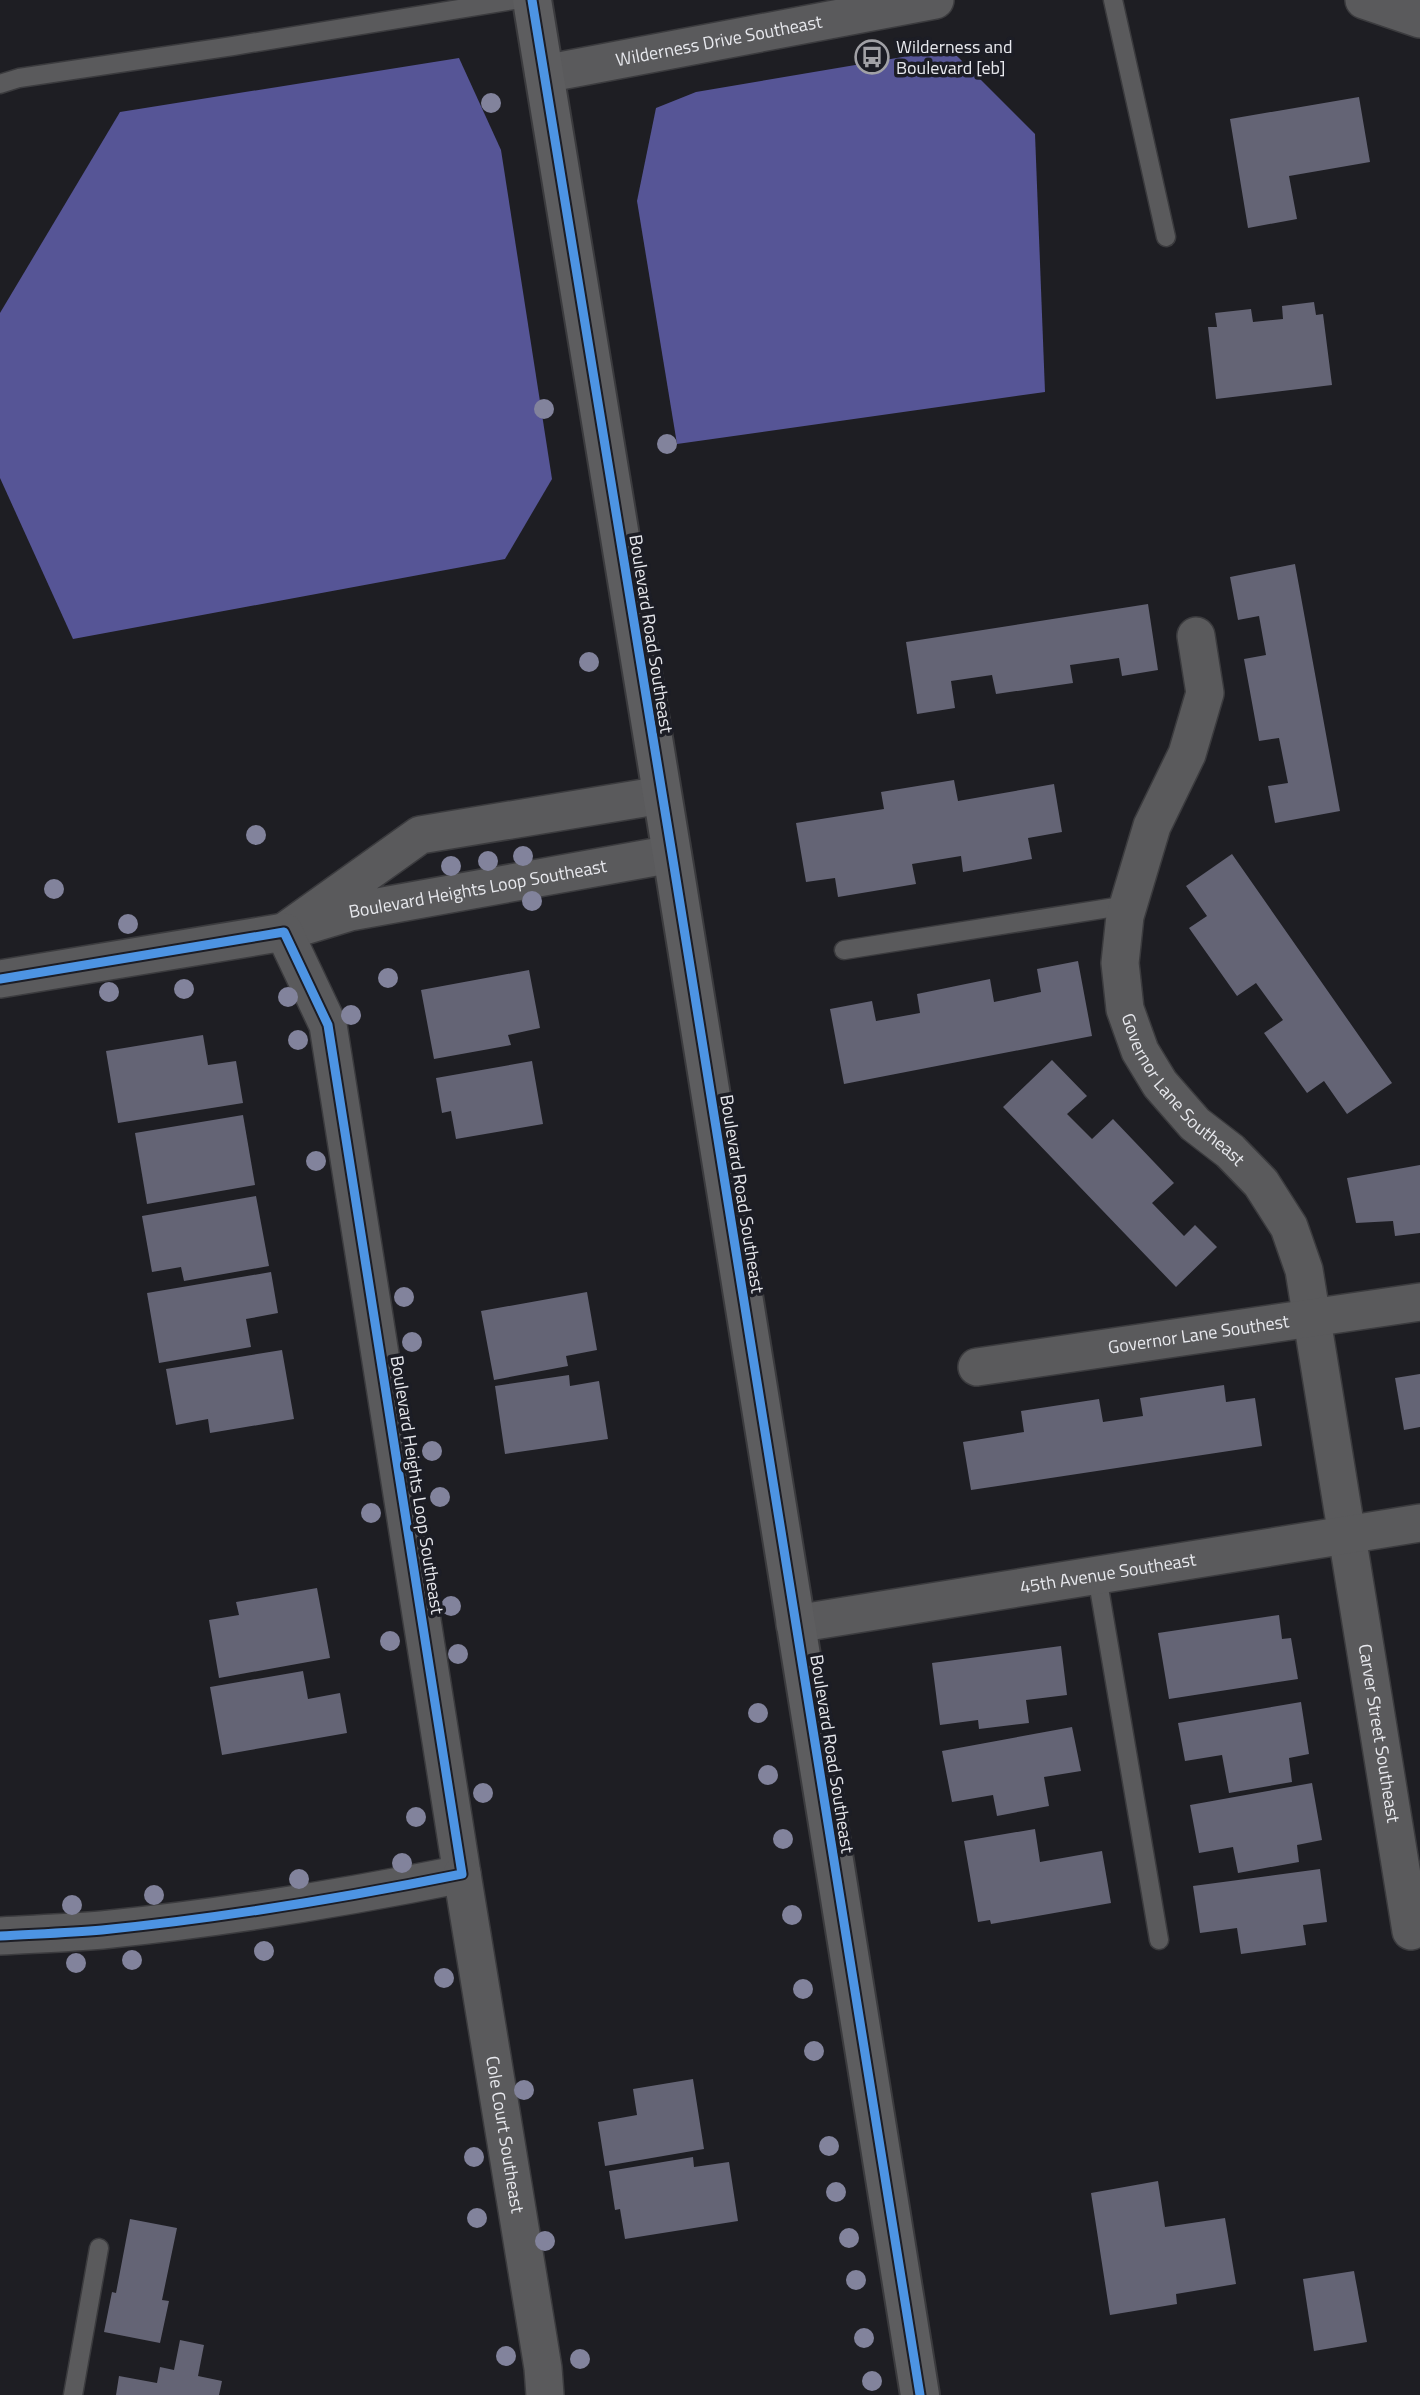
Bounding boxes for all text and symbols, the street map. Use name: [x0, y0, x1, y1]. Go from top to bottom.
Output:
street label: Wilderness Drive Southeast: [613, 8, 825, 73]
place label: Wilderness and Boulevard [eb]: [896, 33, 1013, 81]
bus stop icon: Wilderness and Boulevard [eb]: [853, 38, 891, 76]
street label: Boulevard Road Southeast: [622, 533, 681, 736]
street label: Boulevard Heights Loop Southeast: [346, 852, 609, 925]
street label: Governor Lane Southeast: [1115, 1009, 1252, 1172]
street label: Boulevard Road Southeast: [713, 1093, 772, 1296]
street label: Governor Lane Southest: [1106, 1307, 1292, 1361]
street label: Boulevard Heights Loop Southeast: [384, 1354, 451, 1617]
street label: 45th Avenue Southeast: [1018, 1545, 1199, 1600]
street label: Carver Street Southeast: [1352, 1642, 1407, 1825]
street label: Boulevard Road Southeast: [803, 1653, 862, 1856]
street label: Cole Court Southeast: [479, 2054, 532, 2216]

